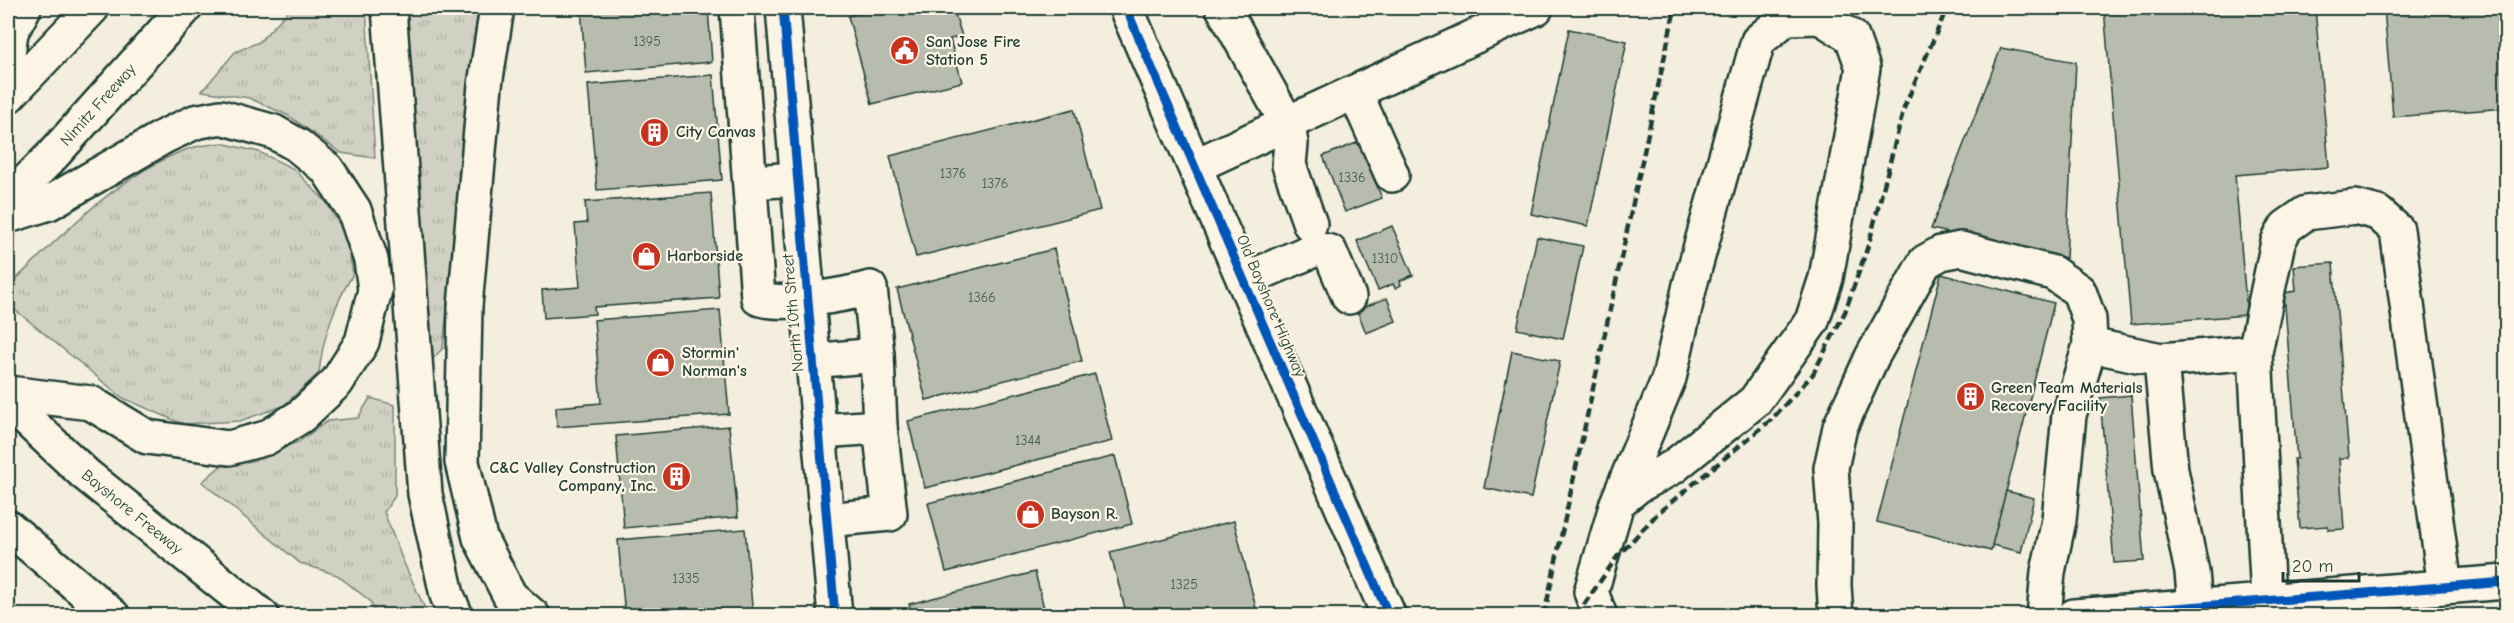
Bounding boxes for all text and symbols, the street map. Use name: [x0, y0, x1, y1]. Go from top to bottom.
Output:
house number: 1395: [633, 33, 661, 50]
place label: San Jose Fire Station 5: [926, 33, 1021, 69]
public building icon: San Jose Fire Station 5: [889, 35, 921, 67]
street label: Nimitz Freeway: [57, 60, 140, 150]
building icon: City Canvas: [639, 116, 671, 148]
place label: City Canvas: [676, 123, 756, 141]
house number: 1376: [940, 165, 966, 182]
house number: 1336: [1338, 169, 1366, 186]
house number: 1376: [982, 175, 1008, 192]
street label: Old Bayshore Highway: [1233, 232, 1310, 381]
shop icon: Harborside: [630, 240, 662, 272]
place label: Harborside: [667, 247, 743, 265]
house number: 1310: [1372, 250, 1398, 267]
street label: North 10th Street: [779, 253, 807, 373]
house number: 1366: [968, 289, 996, 306]
place label: Stormin' Norman's: [682, 344, 747, 380]
shop icon: Stormin' Norman's: [645, 346, 677, 378]
place label: Green Team Materials Recovery Facility: [1991, 379, 2143, 415]
building icon: Green Team Materials Recovery Facility: [1954, 381, 1986, 413]
house number: 1344: [1015, 432, 1041, 449]
place label: C&C Valley Construction Company, Inc.: [490, 459, 656, 495]
building icon: C&C Valley Construction Company, Inc.: [661, 461, 693, 493]
street label: Bayshore Freeway: [78, 466, 187, 559]
shop icon: Bayson R.: [1014, 498, 1046, 530]
place label: Bayson R.: [1051, 505, 1118, 523]
scale bar: [2283, 545, 2360, 583]
text: 20 m: [2292, 556, 2333, 577]
house number: 1335: [672, 570, 700, 587]
house number: 1325: [1170, 576, 1198, 593]

